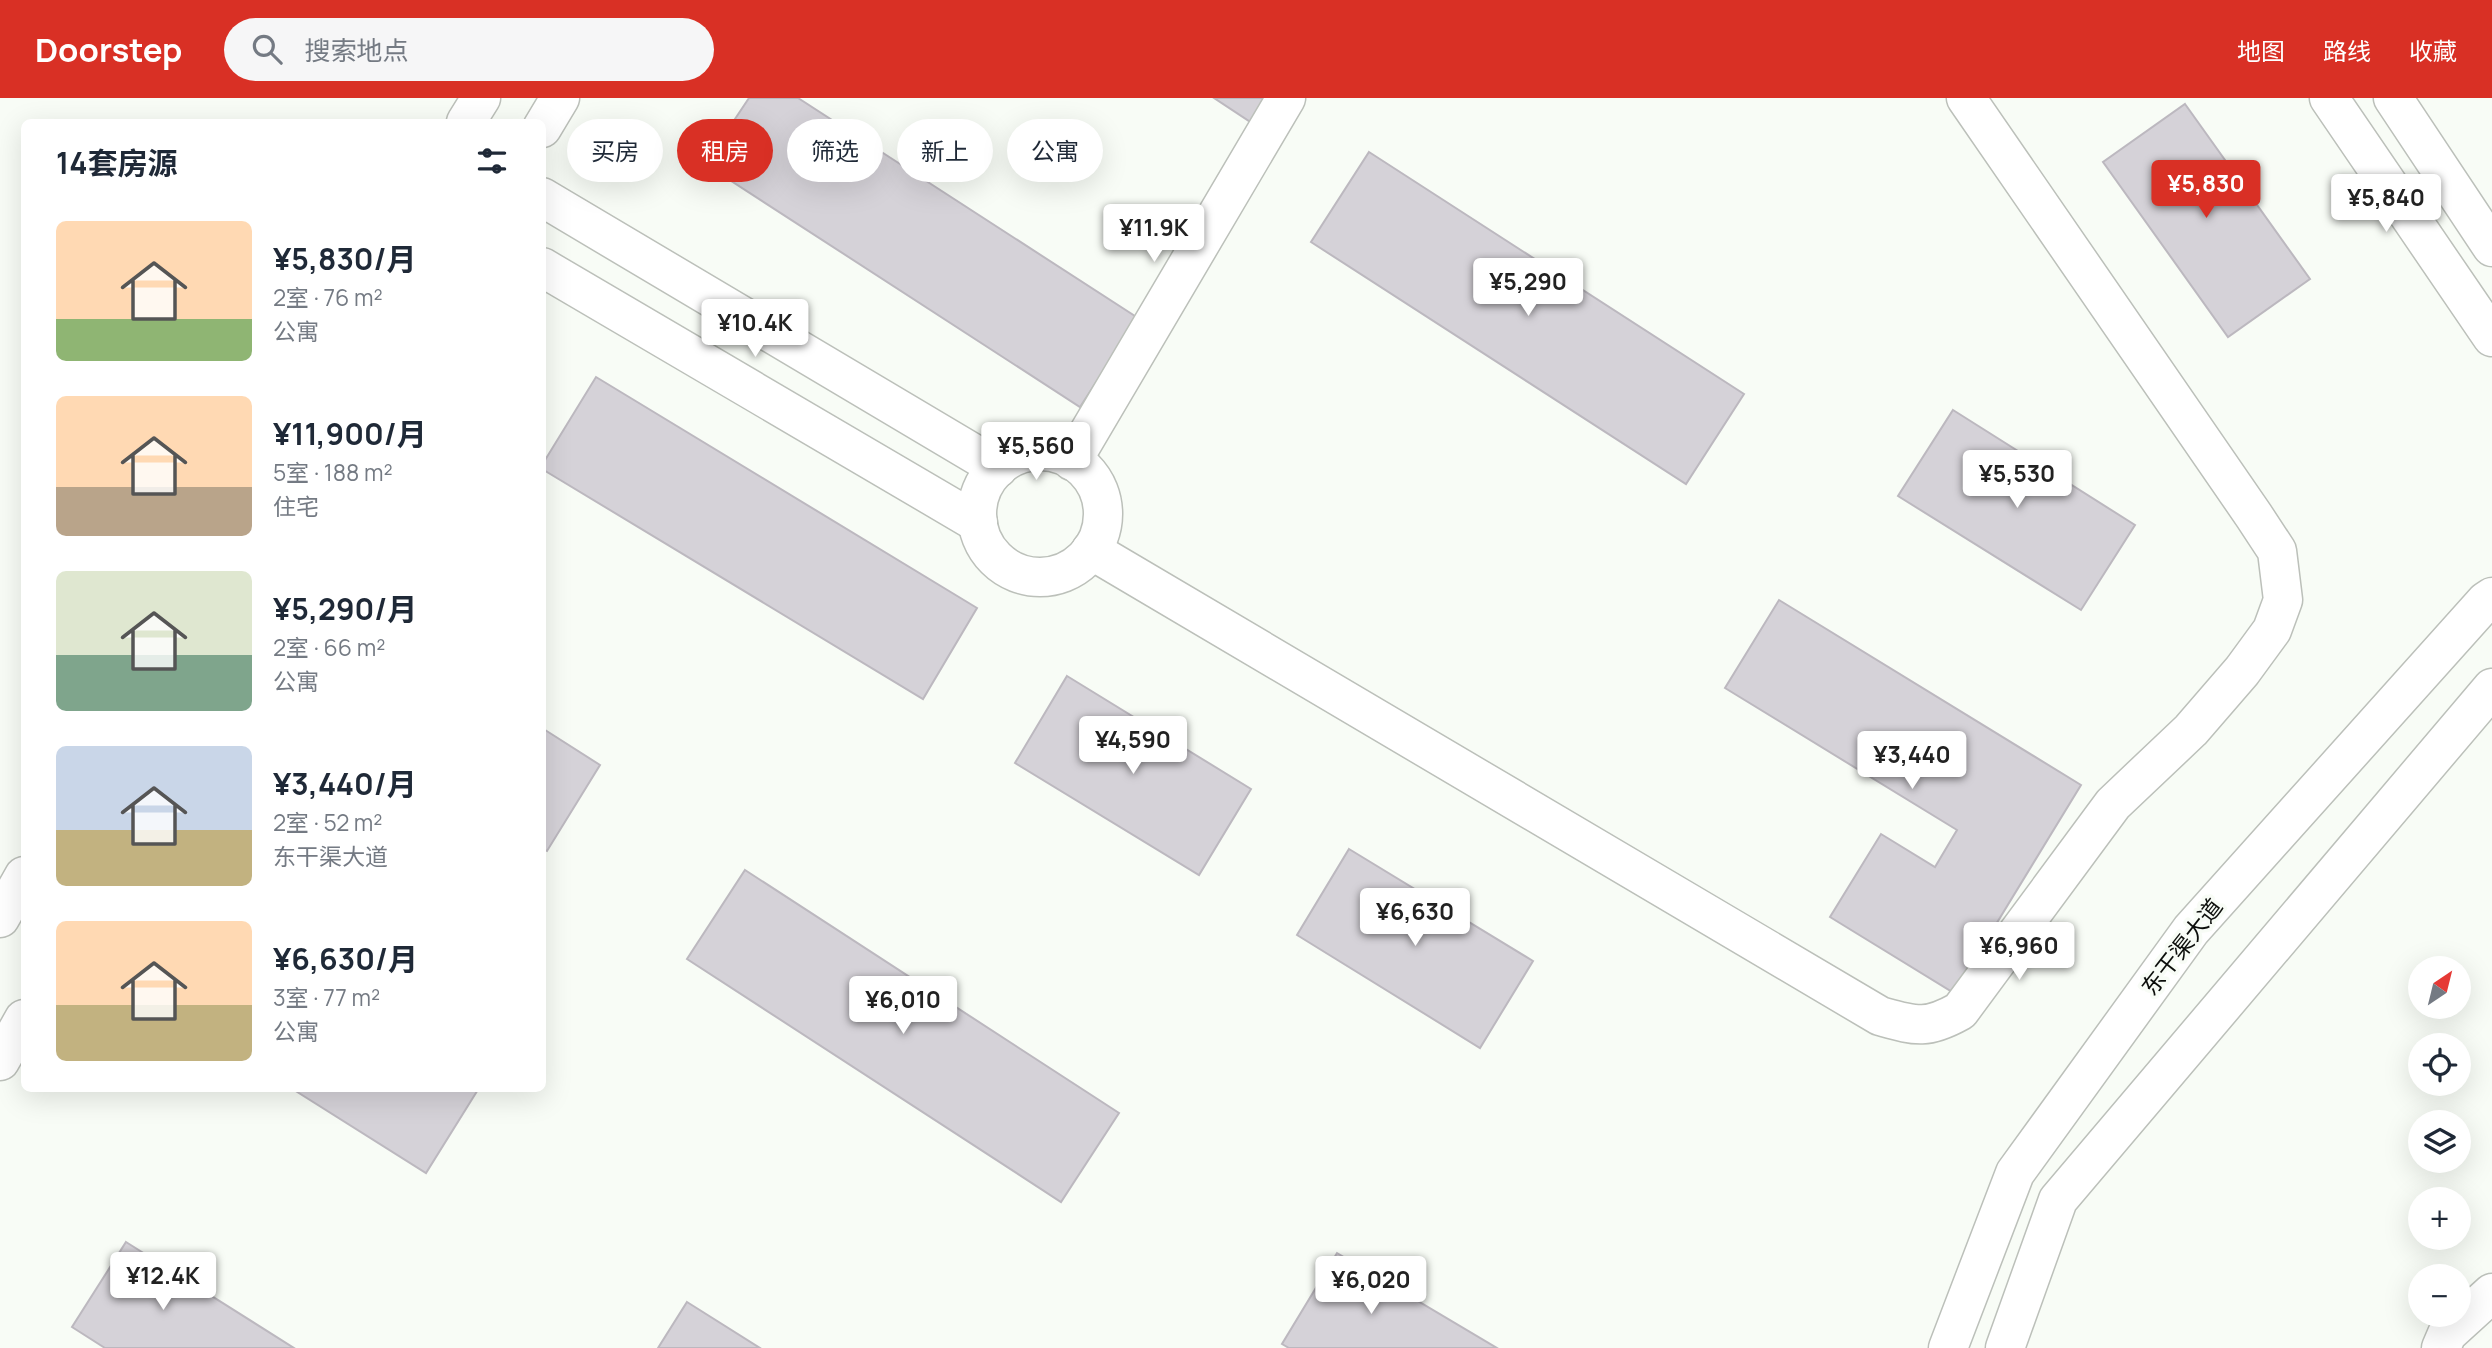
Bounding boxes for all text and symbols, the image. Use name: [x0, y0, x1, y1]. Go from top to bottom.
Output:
search box: [224, 18, 714, 81]
text: Doorstep: [35, 27, 182, 72]
icon: search: [248, 30, 286, 68]
text: 搜索地点: [304, 32, 408, 68]
text: 地图: [2237, 34, 2285, 67]
text: 路线: [2323, 34, 2371, 67]
text: 收藏: [2409, 34, 2457, 67]
chip: 买房: [567, 119, 663, 182]
chip: 租房: [677, 119, 773, 182]
chip: 筛选: [787, 119, 883, 182]
chip: 新上: [897, 119, 993, 182]
chip: 公寓: [1007, 119, 1103, 182]
text: 14套房源: [56, 142, 177, 183]
icon: filters: [473, 142, 511, 180]
pin: ¥5,830: [2149, 160, 2263, 220]
text: ¥5,830: [2167, 167, 2245, 199]
pin: ¥5,840: [2329, 174, 2443, 234]
text: ¥5,840: [2347, 181, 2425, 213]
pin: ¥11.9K: [1097, 204, 1211, 264]
text: ¥11.9K: [1119, 211, 1189, 243]
text: ¥5,830/月: [273, 238, 417, 279]
icon: home: [112, 249, 196, 333]
pin: ¥5,290: [1471, 258, 1585, 318]
text: ¥5,290: [1489, 265, 1567, 297]
text: 2室 · 76 m²: [273, 281, 383, 313]
pin: ¥10.4K: [698, 300, 812, 359]
text: ¥10.4K: [717, 306, 793, 338]
text: 公寓: [273, 315, 319, 347]
text: ¥11,900/月: [273, 413, 427, 454]
pin: ¥5,560: [979, 422, 1093, 482]
icon: home: [112, 424, 196, 508]
text: ¥5,560: [997, 429, 1075, 461]
pin: ¥5,530: [1960, 450, 2074, 510]
text: 5室 · 188 m²: [273, 456, 393, 488]
text: ¥5,530: [1979, 457, 2055, 489]
text: 住宅: [273, 490, 319, 522]
text: ¥5,290/月: [273, 588, 417, 629]
icon: home: [112, 599, 196, 683]
text: 2室 · 66 m²: [273, 631, 385, 663]
text: 公寓: [273, 665, 319, 697]
pin: ¥4,590: [1076, 716, 1190, 776]
text: ¥4,590: [1095, 723, 1171, 755]
pin: ¥3,440: [1855, 732, 1969, 791]
text: ¥3,440: [1873, 738, 1951, 770]
text: ¥3,440/月: [273, 763, 417, 804]
icon: home: [112, 774, 196, 858]
text: 2室 · 52 m²: [273, 806, 383, 838]
text: 东干渠大道: [273, 840, 388, 872]
pin: ¥6,630: [1358, 888, 1472, 948]
street label: 东干渠大道: [2133, 891, 2229, 1002]
text: ¥6,630: [1376, 895, 1454, 927]
pin: ¥6,960: [1962, 922, 2076, 982]
text: ¥6,960: [1979, 929, 2059, 961]
text: ¥6,630/月: [273, 938, 418, 979]
icon: home: [112, 949, 196, 1033]
north arrow: [2408, 956, 2471, 1018]
map controls: [2408, 956, 2471, 1327]
pin: ¥6,010: [846, 976, 960, 1036]
text: 3室 · 77 m²: [273, 981, 380, 1013]
text: ¥6,010: [865, 983, 941, 1015]
text: 公寓: [273, 1015, 319, 1047]
button: locate: [2408, 1033, 2471, 1096]
button: layers: [2408, 1110, 2471, 1173]
button: +: [2408, 1187, 2471, 1250]
pin: ¥12.4K: [106, 1252, 220, 1312]
pin: ¥6,020: [1314, 1256, 1428, 1316]
text: ¥12.4K: [126, 1259, 200, 1291]
text: ¥6,020: [1331, 1263, 1411, 1295]
button: −: [2408, 1264, 2471, 1327]

